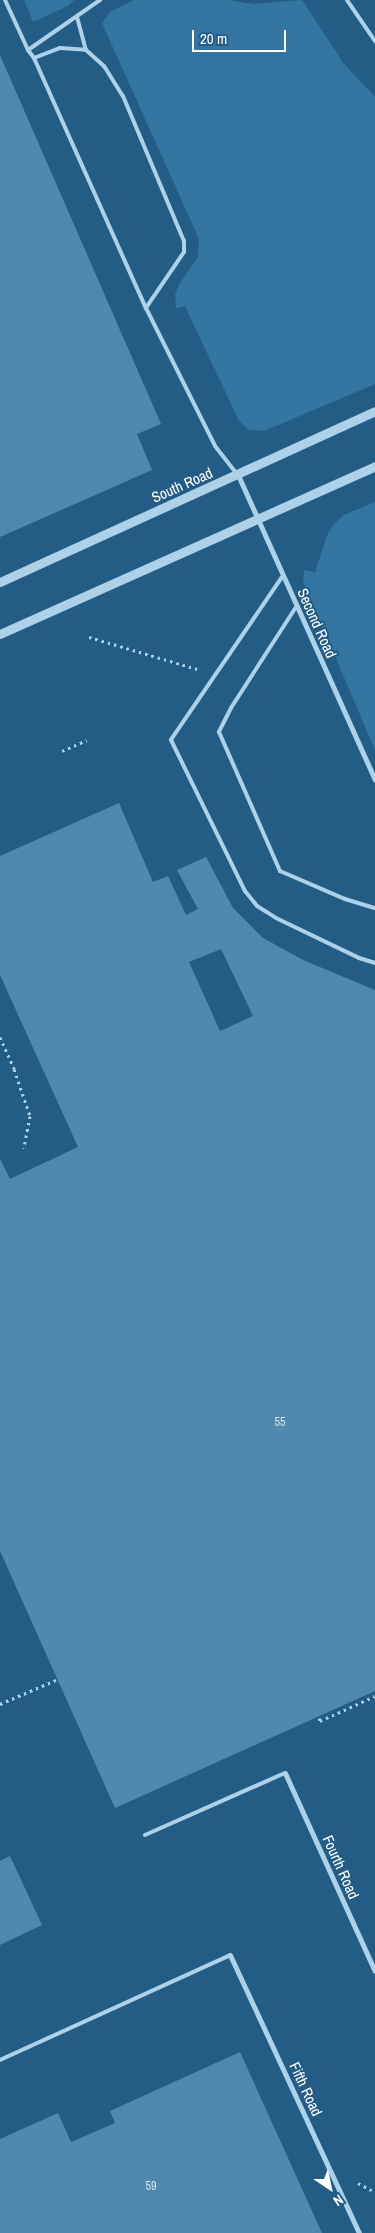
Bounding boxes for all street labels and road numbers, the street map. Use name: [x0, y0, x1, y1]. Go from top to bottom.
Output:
street label: South Road: [149, 464, 215, 506]
street label: Second Road: [294, 585, 340, 661]
street label: Fourth Road: [319, 1832, 363, 1902]
street label: Fifth Road: [286, 2059, 326, 2119]

